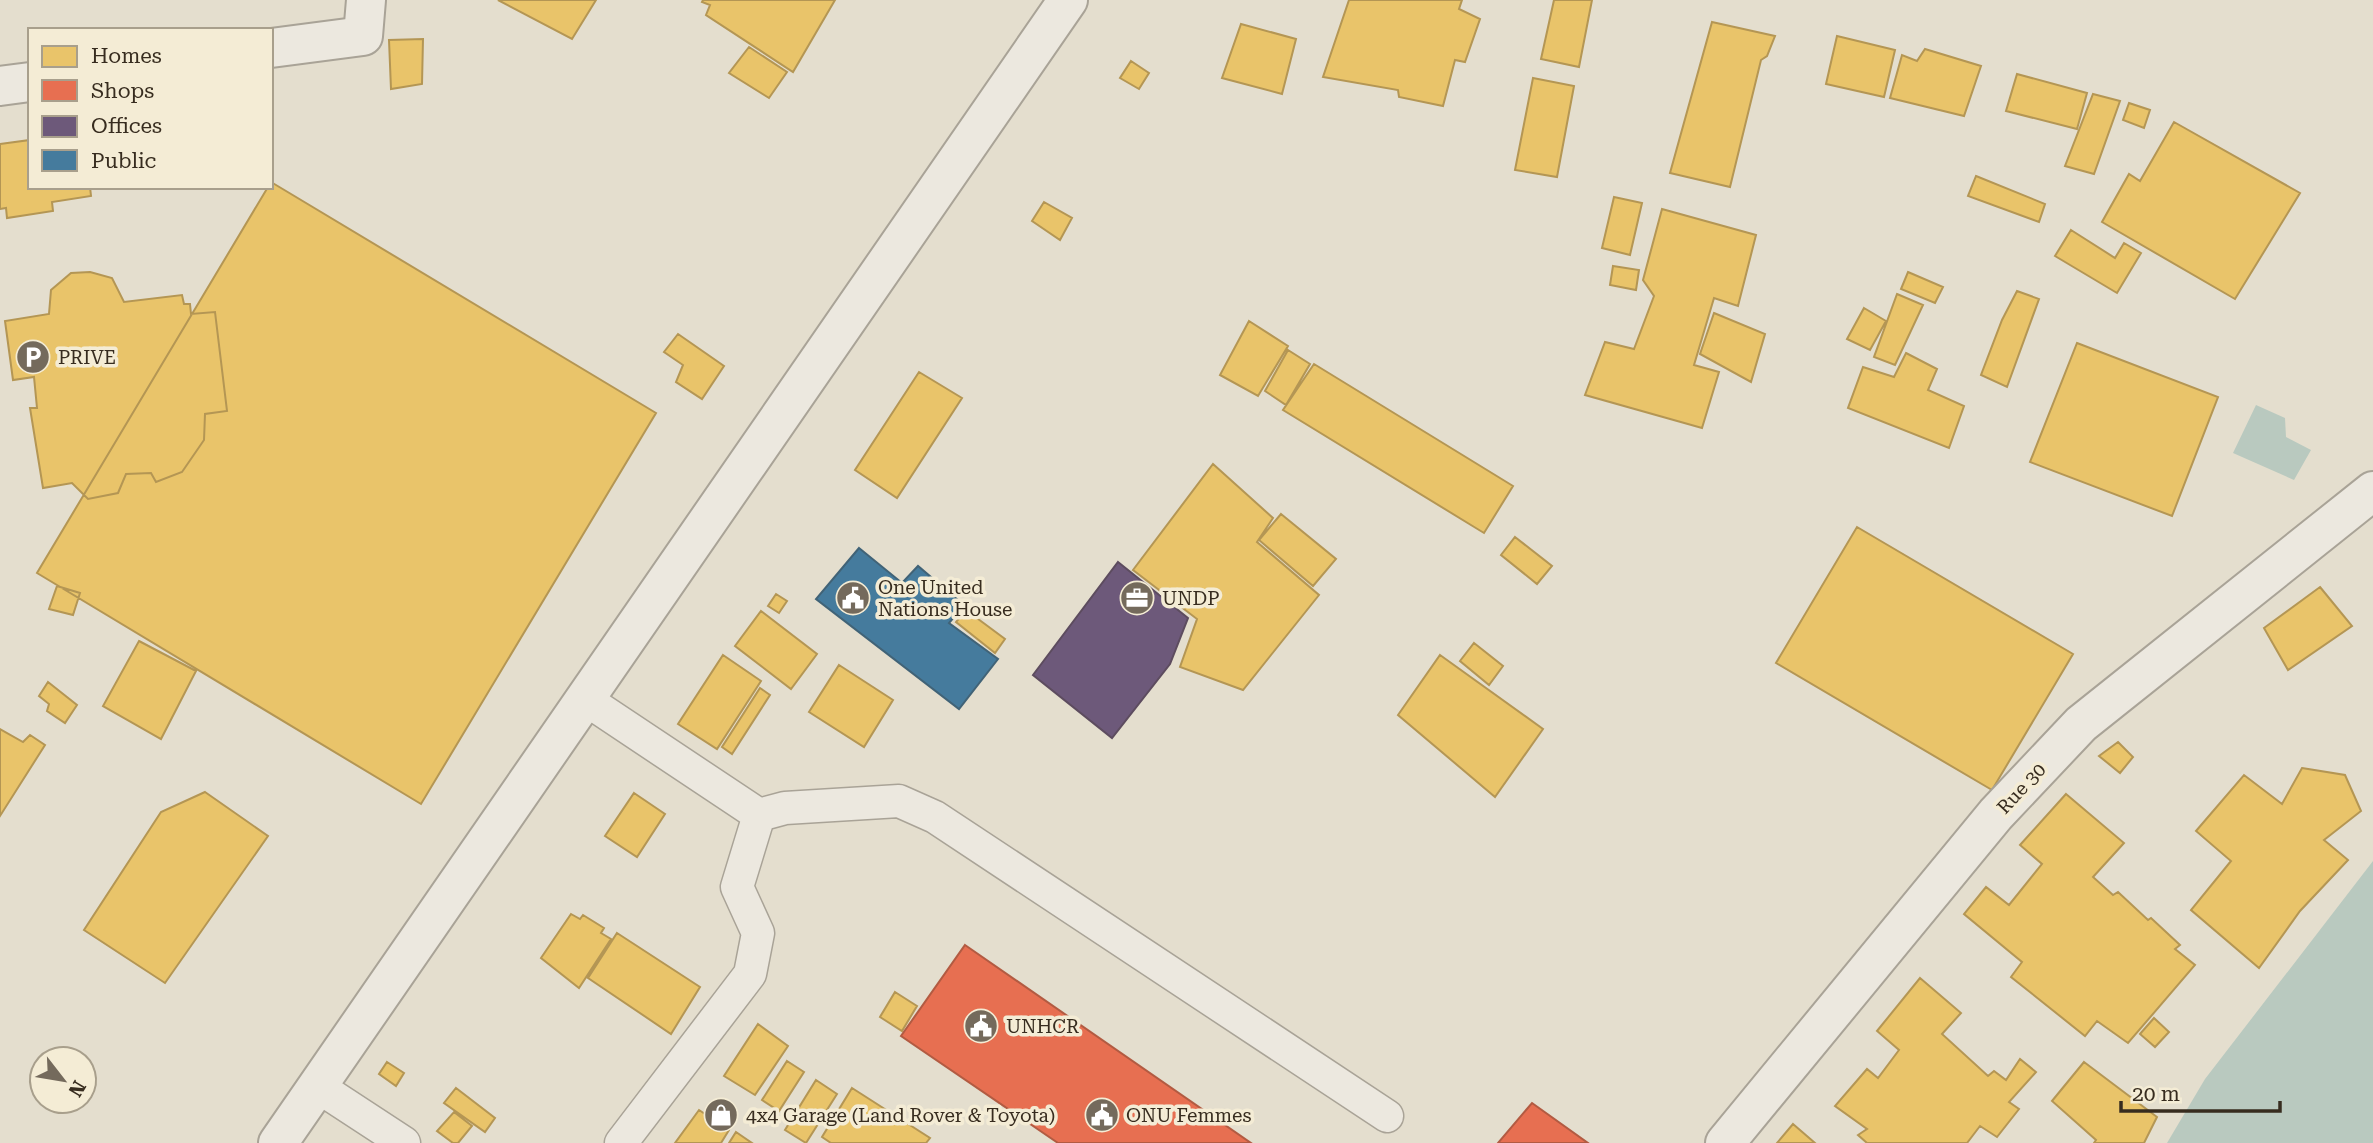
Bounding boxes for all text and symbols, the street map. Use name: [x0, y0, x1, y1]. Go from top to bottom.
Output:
legend: [28, 28, 273, 189]
text: Homes: [91, 44, 162, 68]
text: Shops: [91, 79, 154, 103]
text: Offices: [91, 114, 162, 138]
text: Public: [91, 149, 157, 173]
parking icon: PRIVE: [14, 338, 52, 376]
place label: PRIVE: [58, 346, 116, 369]
place label: One United Nations House: [878, 576, 1012, 621]
public building icon: One United Nations House: [834, 579, 872, 617]
office icon: UNDP: [1118, 579, 1156, 617]
place label: UNDP: [1162, 587, 1220, 610]
street label: Rue 30: [1992, 758, 2051, 819]
public building icon: UNHCR: [962, 1007, 1000, 1045]
place label: UNHCR: [1006, 1015, 1079, 1038]
north arrow: [28, 1045, 98, 1115]
scale bar: [2121, 1070, 2280, 1114]
text: N: [63, 1076, 91, 1101]
text: 20 m: [2132, 1082, 2180, 1106]
shop icon: 4x4 Garage (Land Rover & Toyota): [702, 1096, 740, 1134]
public building icon: ONU Femmes: [1083, 1096, 1121, 1134]
place label: 4x4 Garage (Land Rover & Toyota): [746, 1104, 1055, 1127]
place label: ONU Femmes: [1126, 1104, 1252, 1127]

